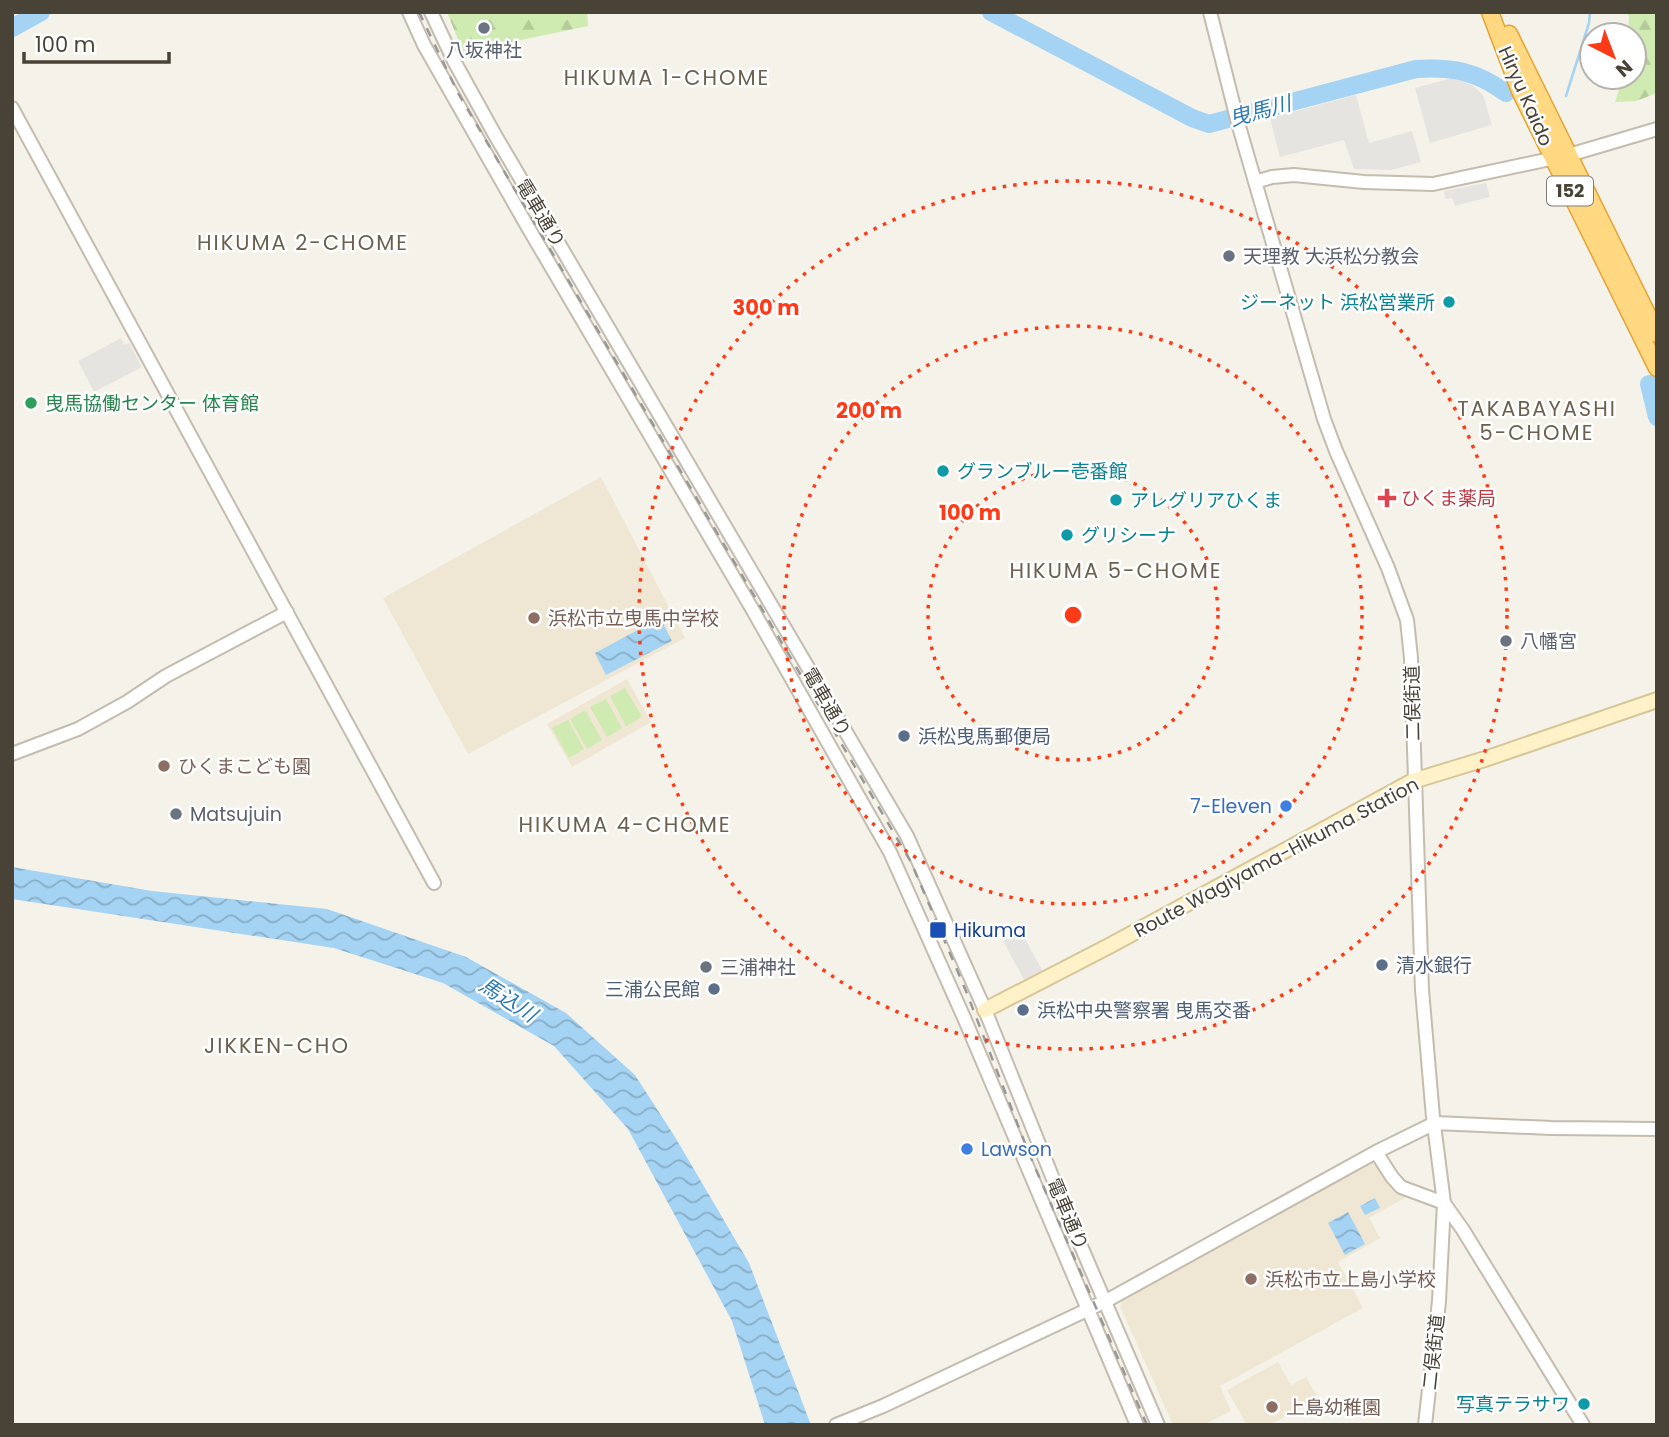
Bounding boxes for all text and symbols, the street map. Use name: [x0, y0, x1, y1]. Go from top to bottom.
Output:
marker: 八坂神社: [476, 20, 492, 36]
scale bar: [24, 21, 170, 65]
north arrow: [1578, 21, 1648, 91]
text: 100 m: [35, 30, 95, 59]
place label: 八坂神社: [446, 37, 522, 64]
street label: Hiryu Kaido: [1492, 42, 1560, 150]
text: N: [1610, 53, 1638, 83]
district label: HIKUMA 1-CHOME: [564, 63, 770, 92]
water label: 曳馬川: [1226, 88, 1296, 133]
street label: 電車通り: [509, 174, 572, 253]
road number: 152: [1547, 176, 1593, 206]
district label: HIKUMA 2-CHOME: [197, 228, 409, 257]
place label: 天理教 大浜松分教会: [1243, 243, 1419, 270]
marker: 天理教 大浜松分教会: [1221, 248, 1237, 264]
place label: ジーネット 浜松営業所: [1240, 289, 1435, 316]
text: 300 m: [733, 293, 799, 322]
marker: ジーネット 浜松営業所: [1441, 294, 1457, 310]
place label: 曳馬協働センター 体育館: [45, 390, 259, 417]
district label: TAKABAYASHI 5-CHOME: [1457, 394, 1617, 447]
marker: 曳馬協働センター 体育館: [23, 395, 39, 411]
text: 200 m: [836, 396, 902, 425]
place label: グランブルー壱番館: [957, 458, 1127, 485]
marker: グランブルー壱番館: [935, 463, 951, 479]
place label: ひくま薬局: [1401, 485, 1496, 512]
place label: アレグリアひくま: [1130, 487, 1282, 514]
marker: ひくま薬局: [1379, 490, 1395, 506]
marker: アレグリアひくま: [1108, 492, 1124, 508]
text: 100 m: [939, 498, 1001, 527]
place label: グリシーナ: [1081, 522, 1176, 549]
marker: グリシーナ: [1059, 527, 1075, 543]
district label: HIKUMA 5-CHOME: [1009, 556, 1223, 585]
centre of rings: [1061, 603, 1085, 627]
place label: 浜松市立曳馬中学校: [548, 605, 719, 632]
marker: 浜松市立曳馬中学校: [526, 610, 542, 626]
place label: 八幡宮: [1520, 628, 1577, 655]
marker: 八幡宮: [1498, 633, 1514, 649]
street label: 電車通り: [796, 663, 857, 742]
street label: 二俣街道: [1398, 665, 1427, 741]
place label: 浜松曳馬郵便局: [918, 723, 1051, 750]
marker: 浜松曳馬郵便局: [896, 728, 912, 744]
place label: ひくまこども園: [178, 753, 311, 780]
marker: ひくまこども園: [156, 758, 172, 774]
street label: Route Wagiyama-Hikuma Station: [1129, 771, 1423, 944]
place label: 7-Eleven: [1190, 793, 1272, 820]
marker: 7-Eleven: [1278, 798, 1294, 814]
place label: Matsujuin: [190, 801, 282, 828]
marker: Matsujuin: [168, 806, 184, 822]
district label: HIKUMA 4-CHOME: [518, 810, 732, 839]
place label: Hikuma: [954, 917, 1026, 944]
marker: Hikuma: [928, 920, 948, 940]
place label: 清水銀行: [1396, 952, 1472, 979]
place label: 三浦神社: [720, 954, 796, 981]
marker: 清水銀行: [1374, 957, 1390, 973]
marker: 三浦神社: [698, 959, 714, 975]
water label: 馬込川: [474, 970, 544, 1030]
place label: 三浦公民館: [605, 976, 700, 1003]
marker: 三浦公民館: [706, 981, 722, 997]
place label: 浜松中央警察署 曳馬交番: [1037, 997, 1251, 1024]
marker: 浜松中央警察署 曳馬交番: [1015, 1002, 1031, 1018]
district label: JIKKEN-CHO: [204, 1031, 350, 1060]
place label: Lawson: [981, 1136, 1052, 1163]
marker: Lawson: [959, 1141, 975, 1157]
street label: 電車通り: [1040, 1174, 1095, 1254]
place label: 浜松市立上島小学校: [1265, 1266, 1436, 1293]
marker: 浜松市立上島小学校: [1243, 1271, 1259, 1287]
street label: 二俣街道: [1416, 1313, 1451, 1391]
place label: 写真テラサワ: [1456, 1391, 1570, 1418]
place label: 上島幼稚園: [1286, 1394, 1381, 1421]
marker: 写真テラサワ: [1576, 1396, 1592, 1412]
marker: 上島幼稚園: [1264, 1399, 1280, 1415]

